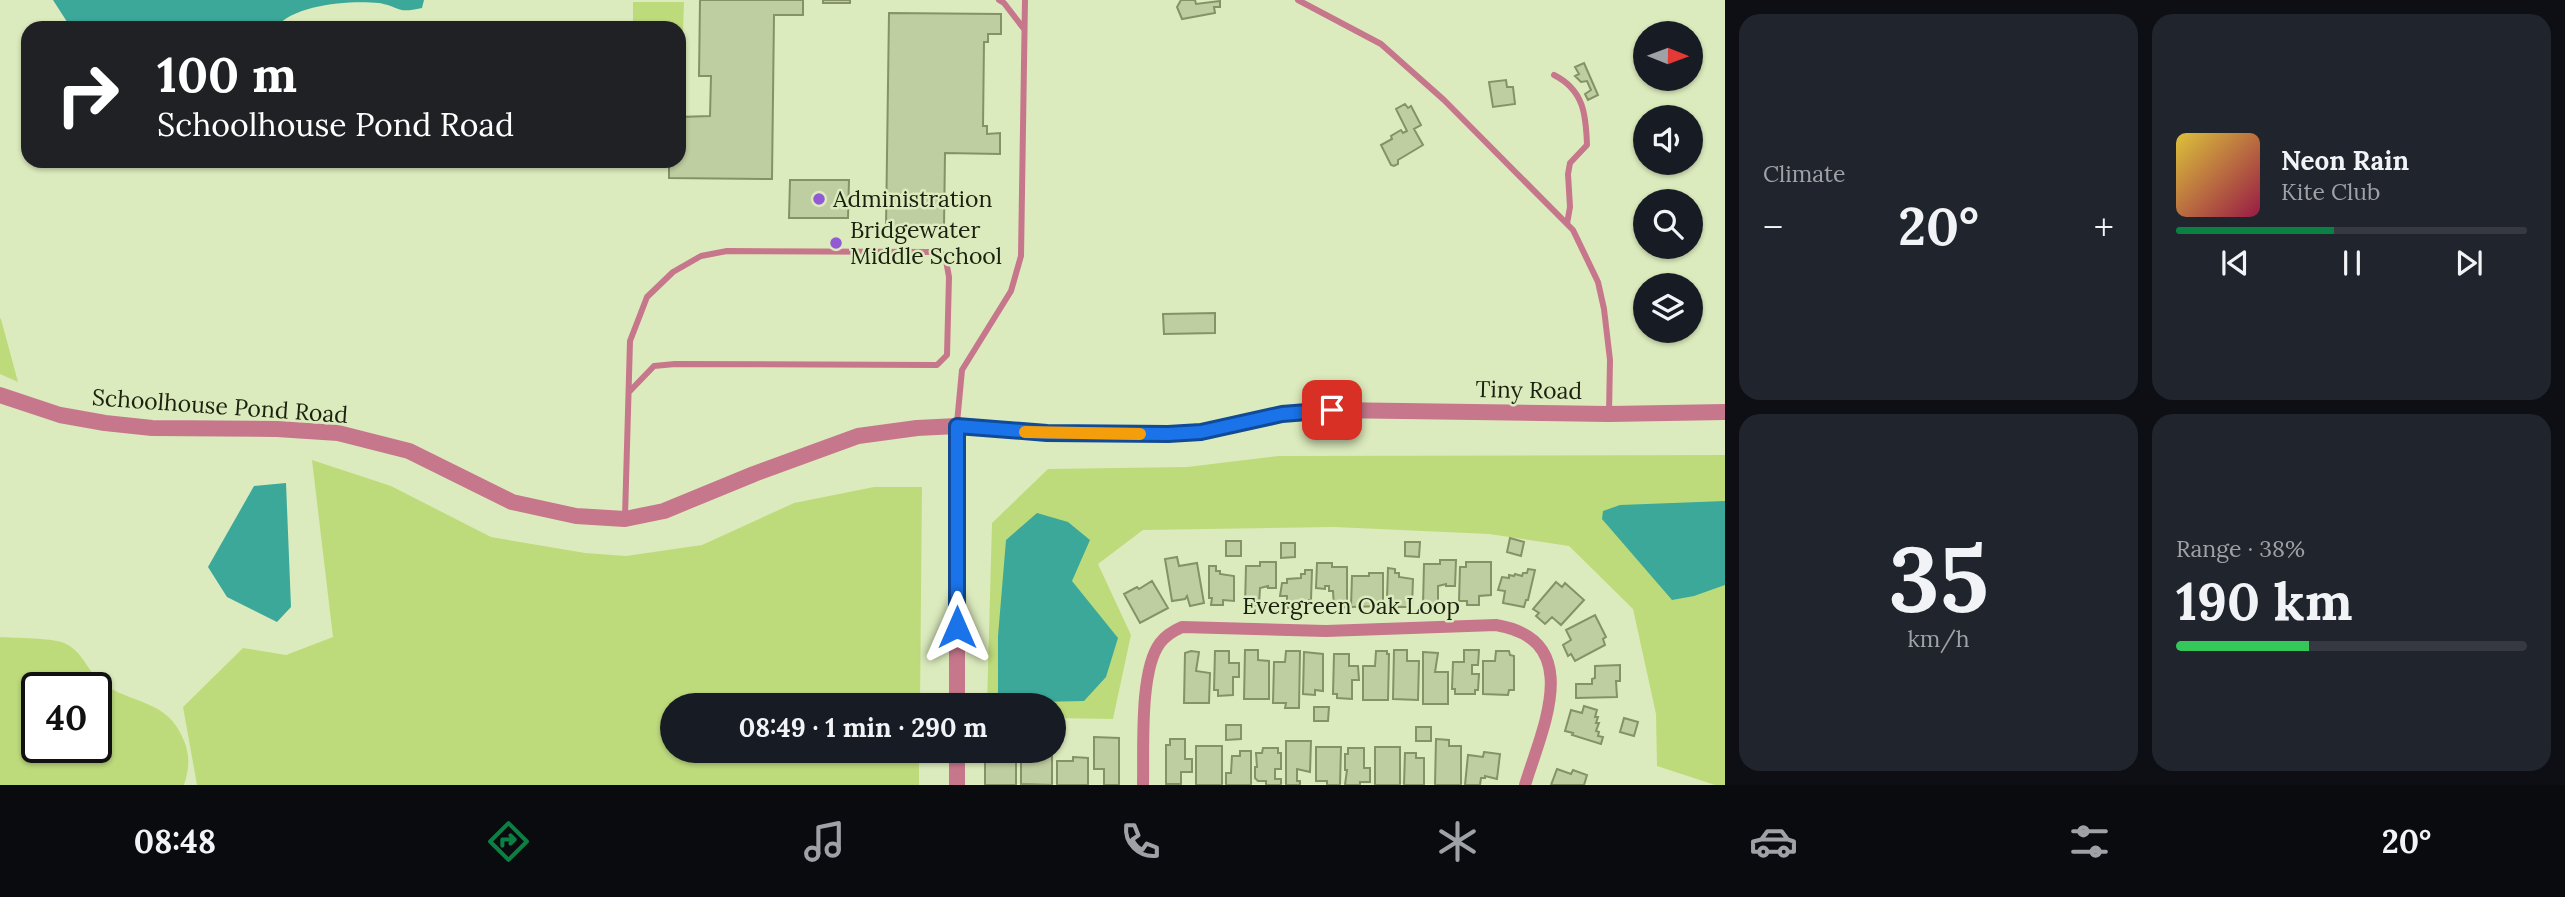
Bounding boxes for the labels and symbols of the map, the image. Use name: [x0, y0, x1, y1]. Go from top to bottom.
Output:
north arrow: [1633, 21, 1703, 91]
place label: Administration: [832, 184, 992, 213]
marker: Administration: [811, 191, 827, 207]
place label: Bridgewater Middle School: [850, 215, 1002, 270]
marker: Bridgewater Middle School: [828, 235, 844, 251]
street label: Tiny Road: [1475, 374, 1583, 405]
pin: [1302, 380, 1362, 440]
street label: Schoolhouse Pond Road: [91, 382, 349, 429]
position arrow: [920, 590, 994, 664]
street label: Evergreen Oak Loop: [1242, 591, 1460, 620]
speed limit sign: 40: [21, 672, 112, 763]

